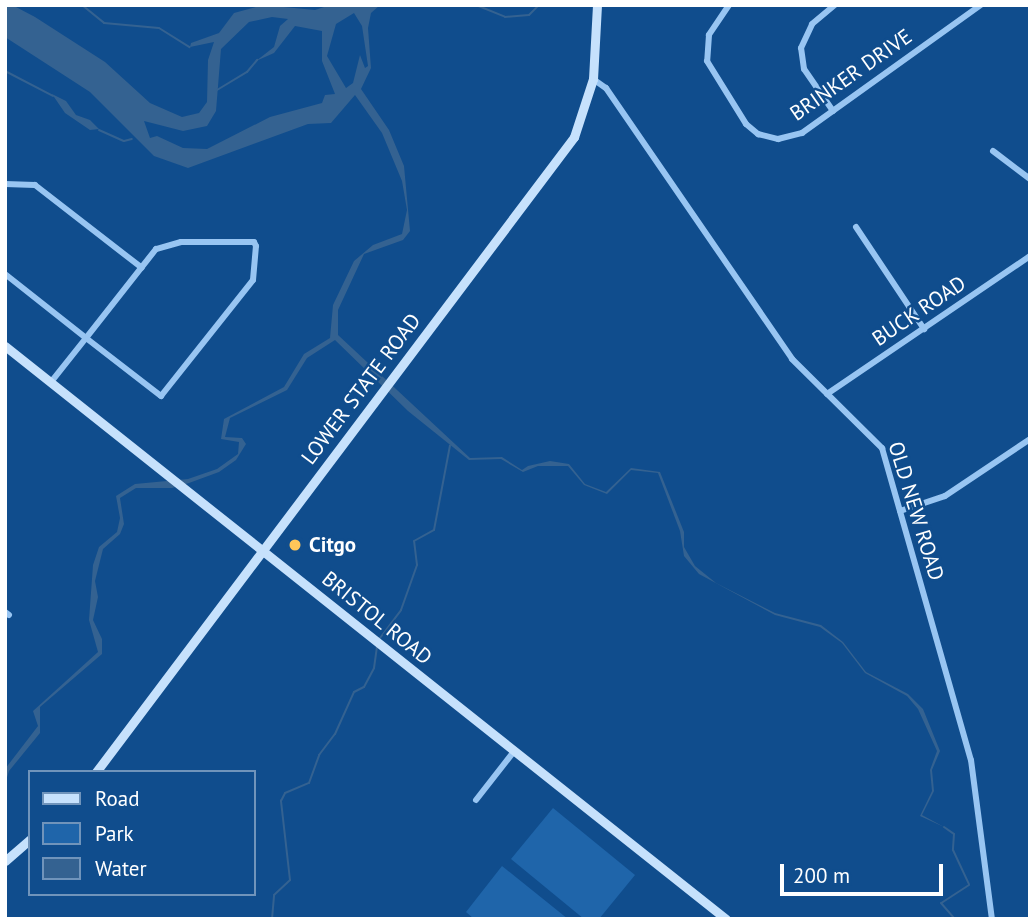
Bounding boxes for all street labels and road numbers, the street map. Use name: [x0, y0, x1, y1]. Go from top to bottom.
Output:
street label: BRINKER DRIVE: [785, 24, 917, 126]
street label: BUCK ROAD: [867, 270, 971, 352]
street label: LOWER STATE ROAD: [296, 309, 426, 469]
street label: OLD NEW ROAD: [883, 438, 949, 584]
street label: BRISTOL ROAD: [317, 566, 437, 670]

